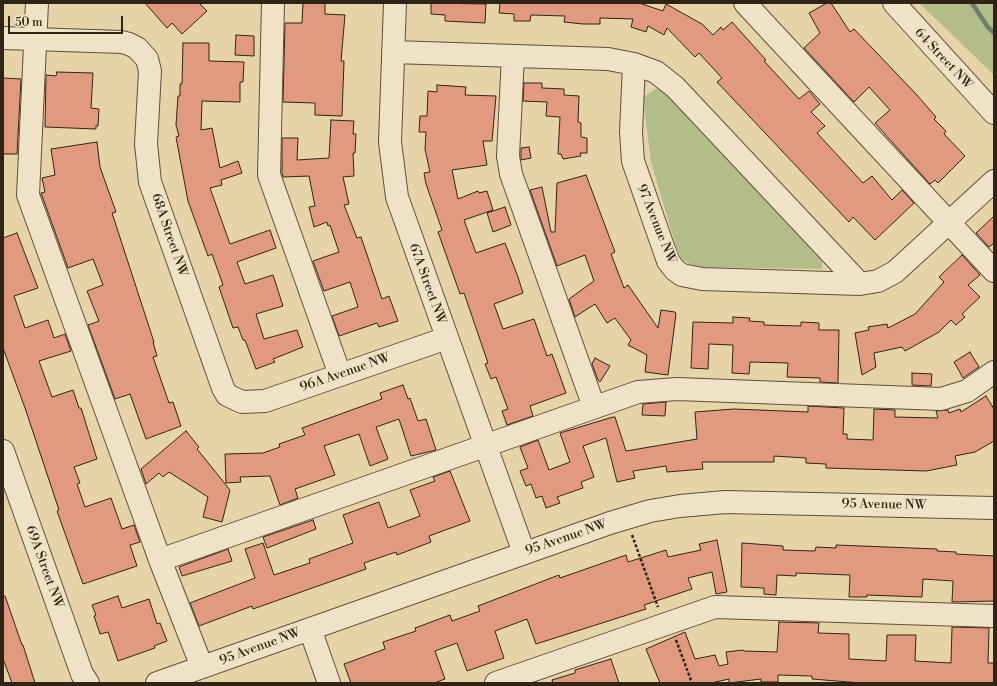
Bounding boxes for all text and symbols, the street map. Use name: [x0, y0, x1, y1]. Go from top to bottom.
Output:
scale bar: [10, 8, 125, 34]
text: 50 m: [15, 15, 43, 30]
street label: 64 Street NW: [911, 25, 975, 93]
street label: 97 Avenue NW: [633, 182, 679, 266]
street label: 68A Street NW: [147, 191, 191, 279]
street label: 67A Street NW: [405, 241, 449, 327]
street label: 96A Avenue NW: [298, 350, 392, 396]
street label: 95 Avenue NW: [842, 496, 926, 514]
street label: 95 Avenue NW: [523, 517, 609, 559]
street label: 69A Street NW: [22, 524, 66, 610]
street label: 95 Avenue NW: [218, 625, 302, 669]

